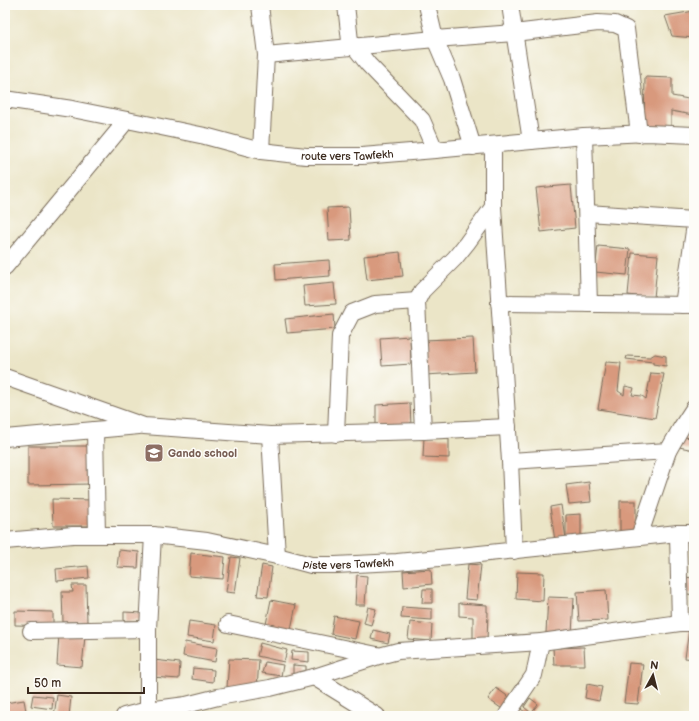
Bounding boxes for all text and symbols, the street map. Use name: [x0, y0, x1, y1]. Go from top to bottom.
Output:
street label: route vers Tawfekh: [300, 147, 394, 163]
school or university icon: Gando school: [143, 442, 165, 464]
place label: Gando school: [168, 447, 237, 460]
street label: piste vers Tawfekh: [302, 556, 394, 572]
north arrow: [633, 655, 673, 695]
text: N: [649, 659, 659, 673]
scale bar: [28, 669, 144, 695]
text: 50 m: [34, 676, 61, 691]

